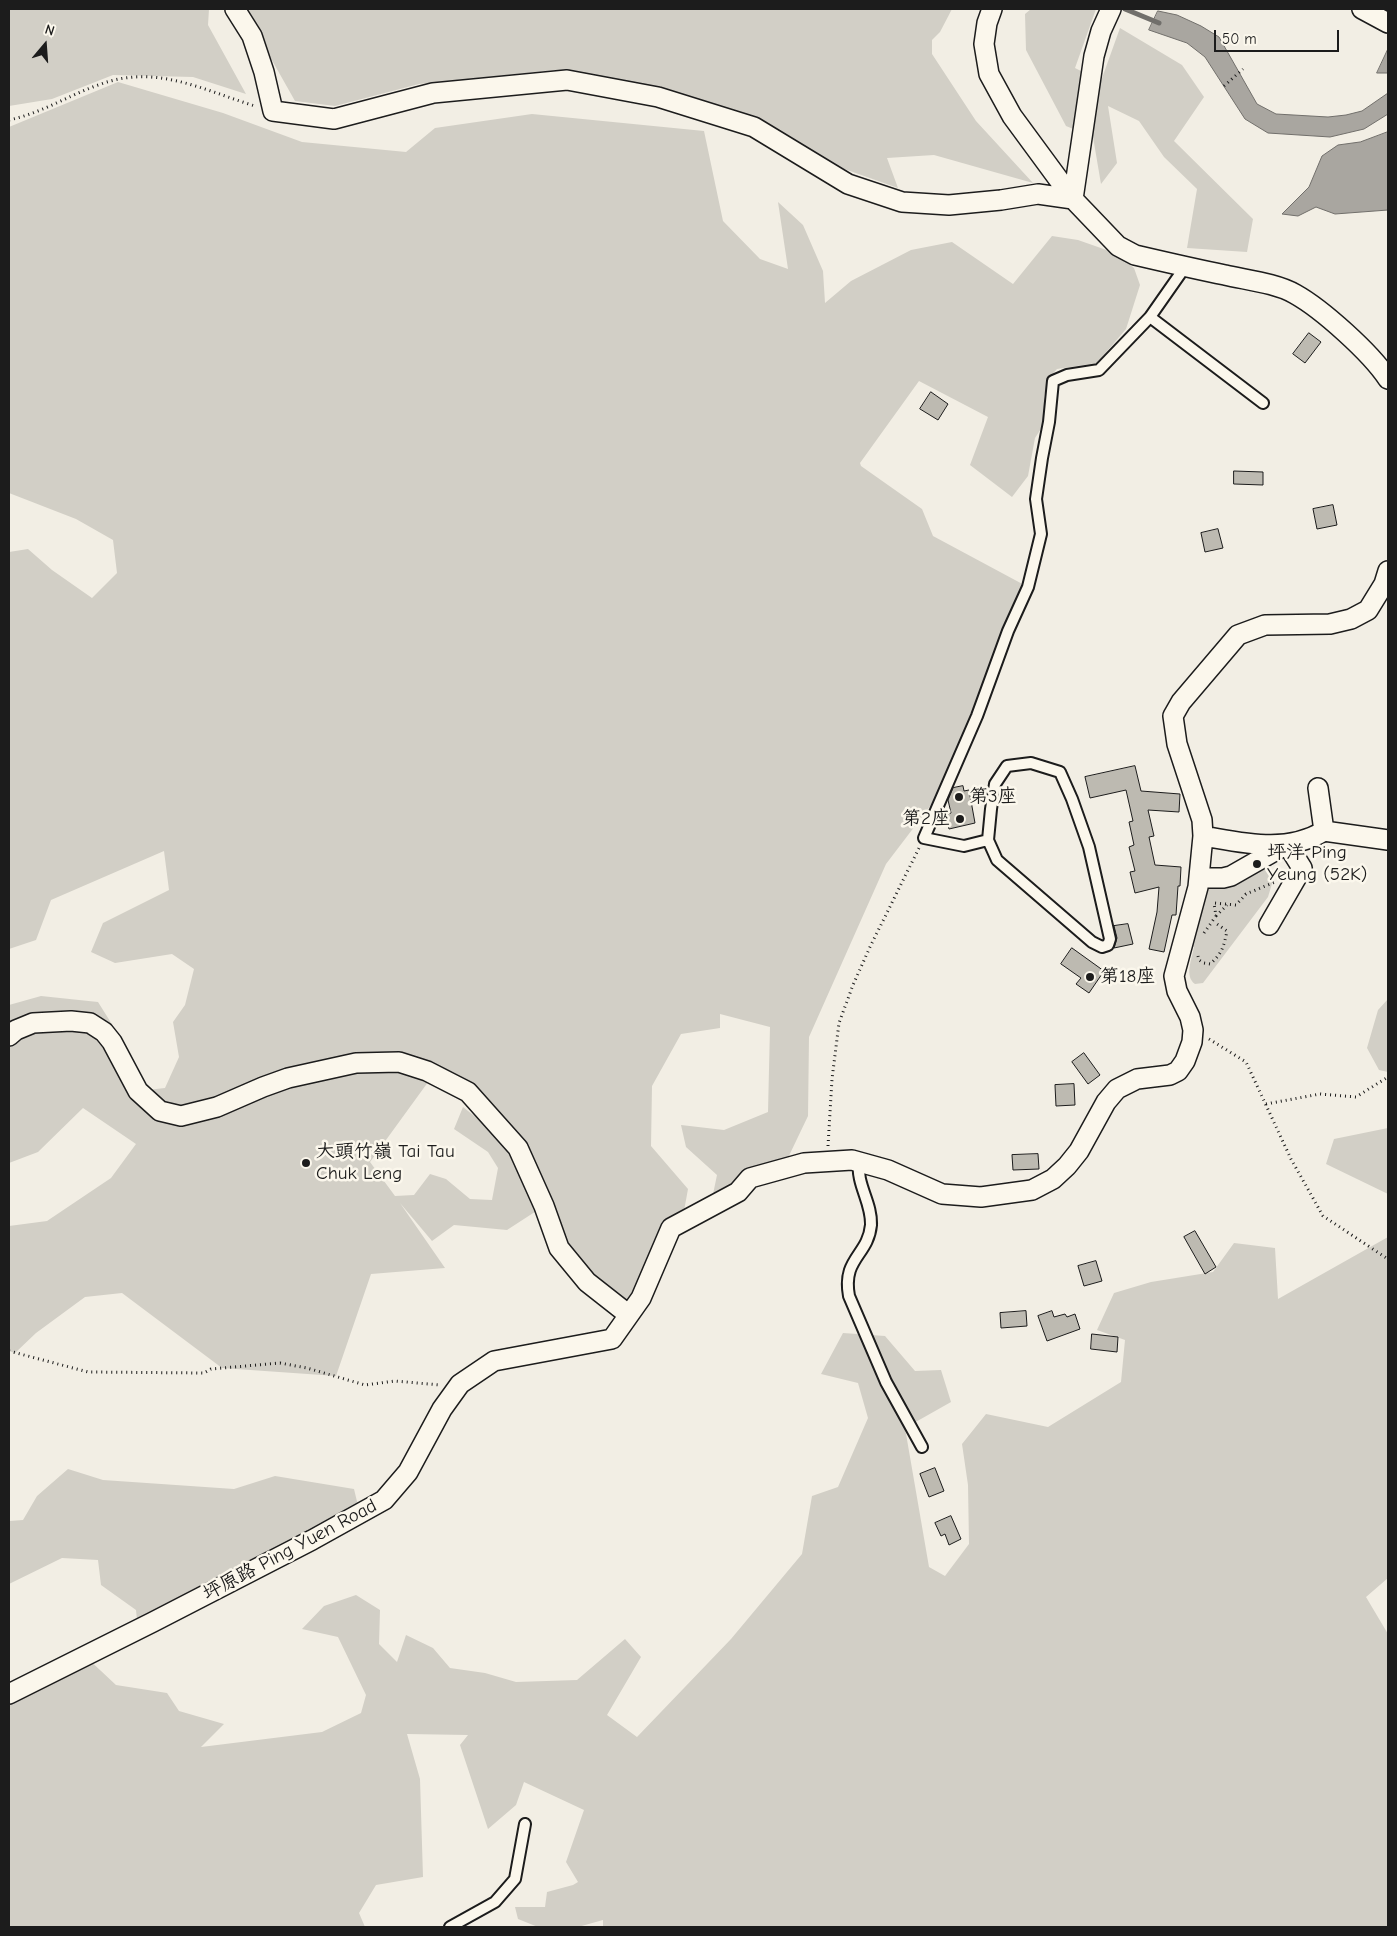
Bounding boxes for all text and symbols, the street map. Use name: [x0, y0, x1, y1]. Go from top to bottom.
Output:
north arrow: [20, 20, 70, 70]
scale bar: [1217, 20, 1342, 52]
text: N: [43, 21, 57, 40]
text: 50 m: [1222, 30, 1257, 48]
place label: 第3座: [969, 786, 1017, 808]
marker: 第3座: [953, 791, 965, 803]
place label: 第2座: [902, 808, 950, 830]
marker: 第2座: [954, 813, 966, 825]
place label: 坪洋 Ping Yeung (52K): [1267, 842, 1367, 886]
marker: 坪洋 Ping Yeung (52K): [1251, 858, 1263, 870]
place label: 第18座: [1100, 966, 1155, 988]
marker: 第18座: [1084, 971, 1096, 983]
place label: 大頭竹嶺 Tai Tau Chuk Leng: [316, 1141, 455, 1185]
marker: 大頭竹嶺 Tai Tau Chuk Leng: [300, 1157, 312, 1169]
street label: 坪原路 Ping Yuen Road: [199, 1494, 381, 1606]

